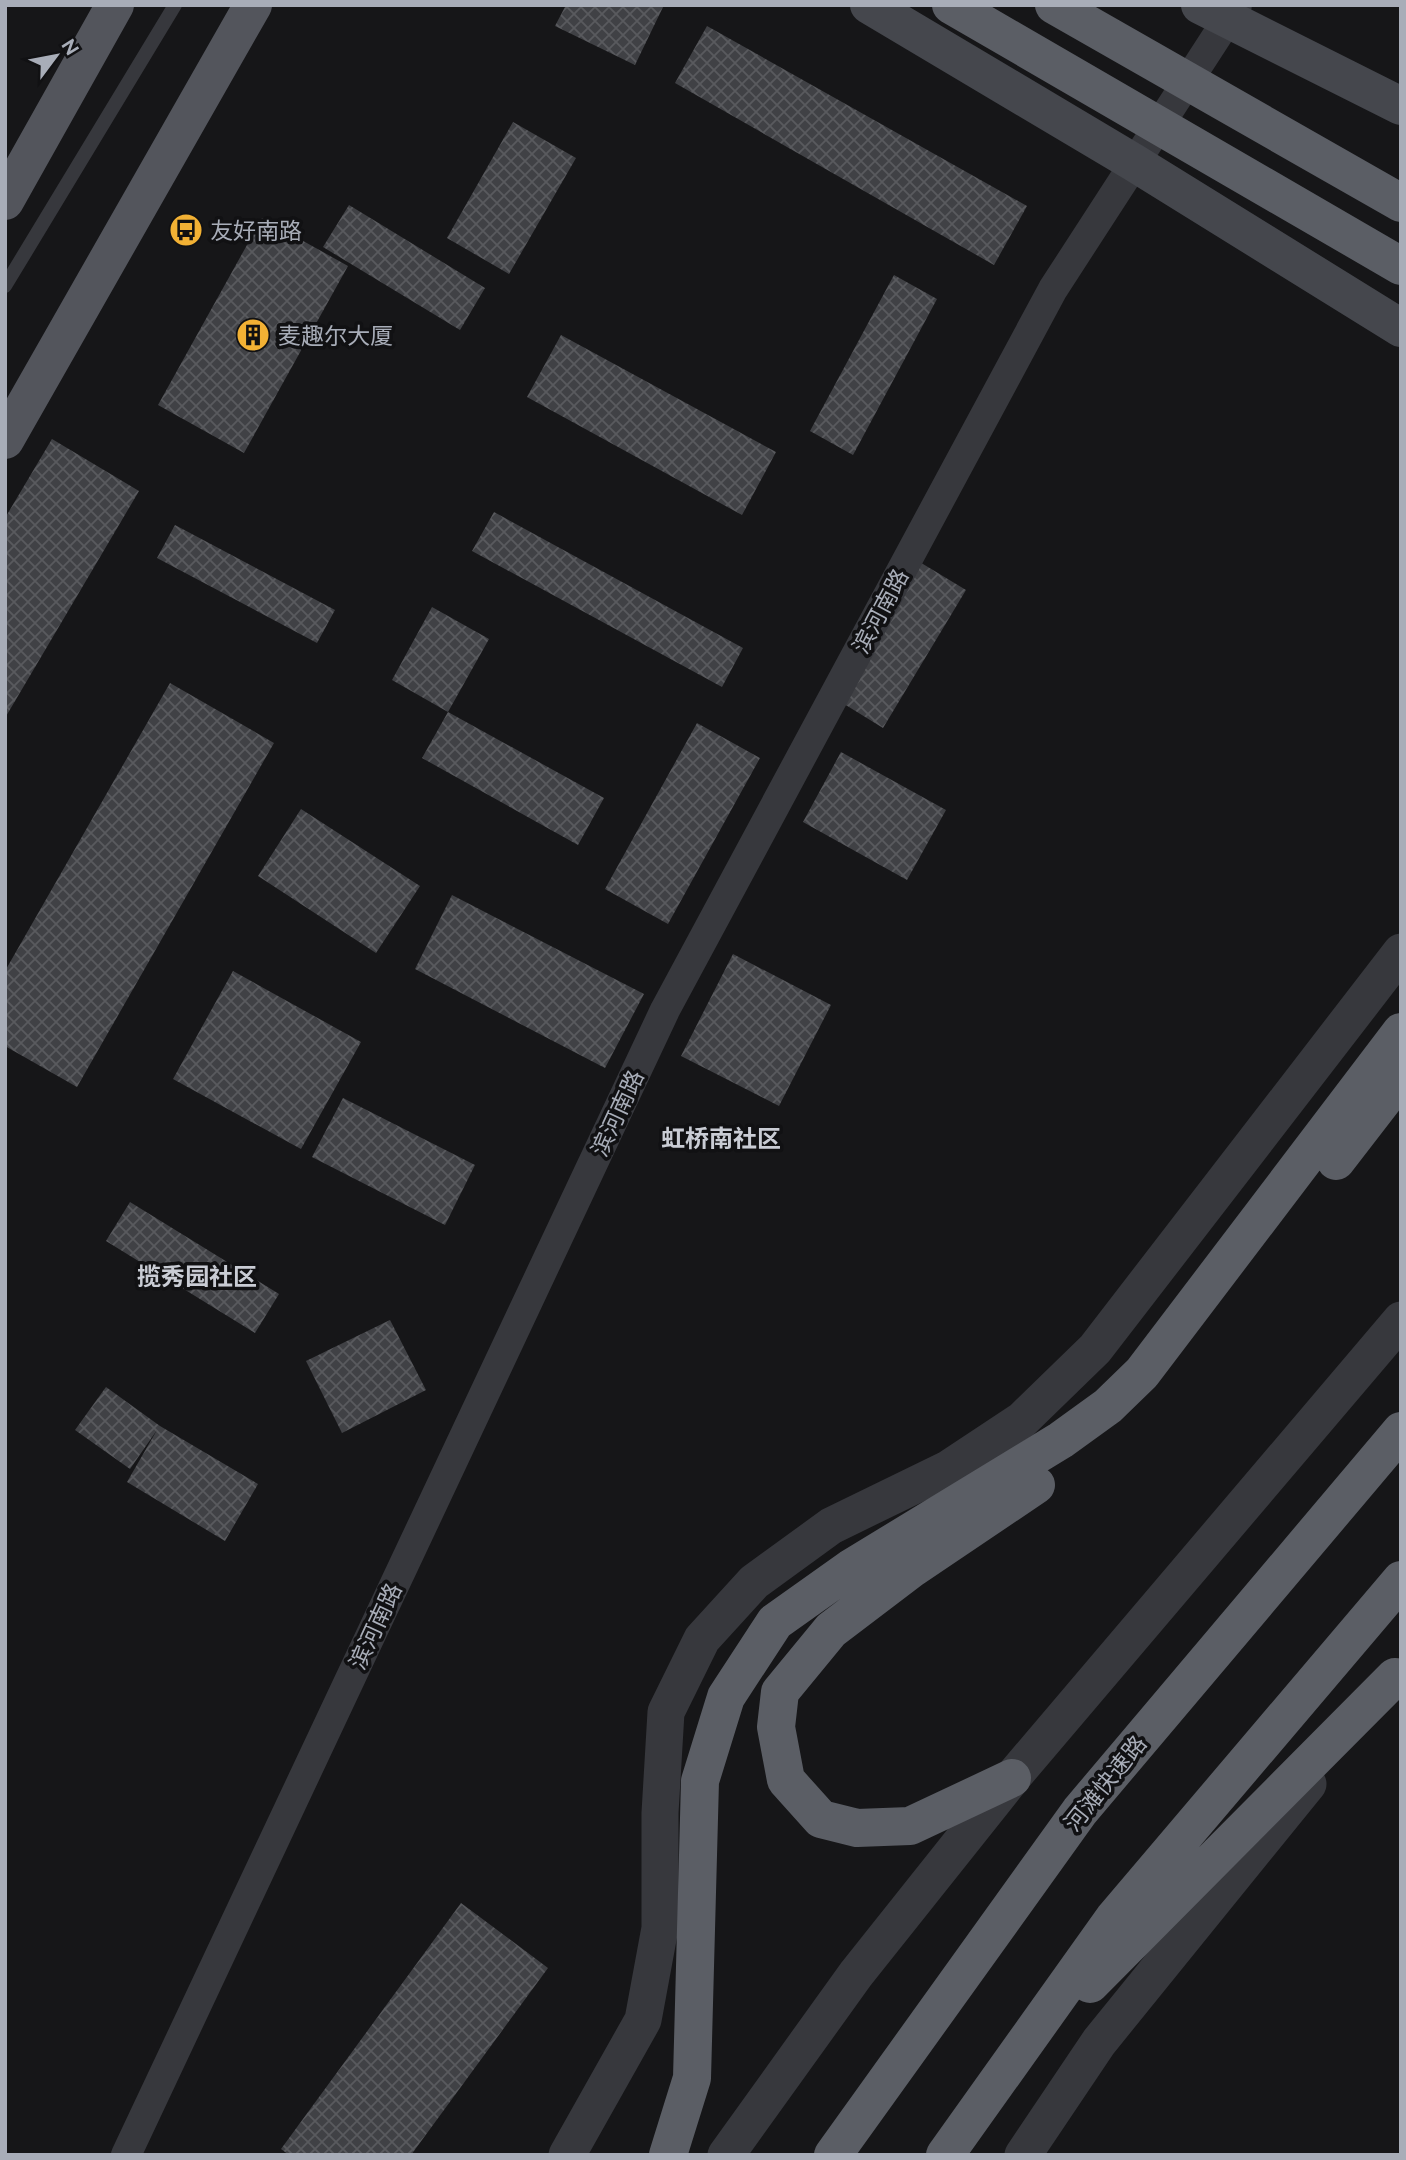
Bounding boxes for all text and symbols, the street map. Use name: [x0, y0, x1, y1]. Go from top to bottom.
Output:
north arrow: [21, 21, 91, 91]
text: N: [57, 35, 84, 59]
bus stop icon: 友好南路: [167, 211, 205, 249]
place label: 友好南路: [210, 217, 302, 244]
building icon: 麦趣尔大厦: [234, 316, 272, 354]
place label: 麦趣尔大厦: [278, 322, 393, 349]
street label: 滨河南路: [846, 564, 914, 658]
street label: 滨河南路: [585, 1066, 649, 1160]
district label: 虹桥南社区: [661, 1124, 781, 1153]
district label: 揽秀园社区: [137, 1262, 257, 1291]
street label: 滨河南路: [343, 1579, 407, 1673]
street label: 河滩快速路: [1058, 1730, 1152, 1836]

